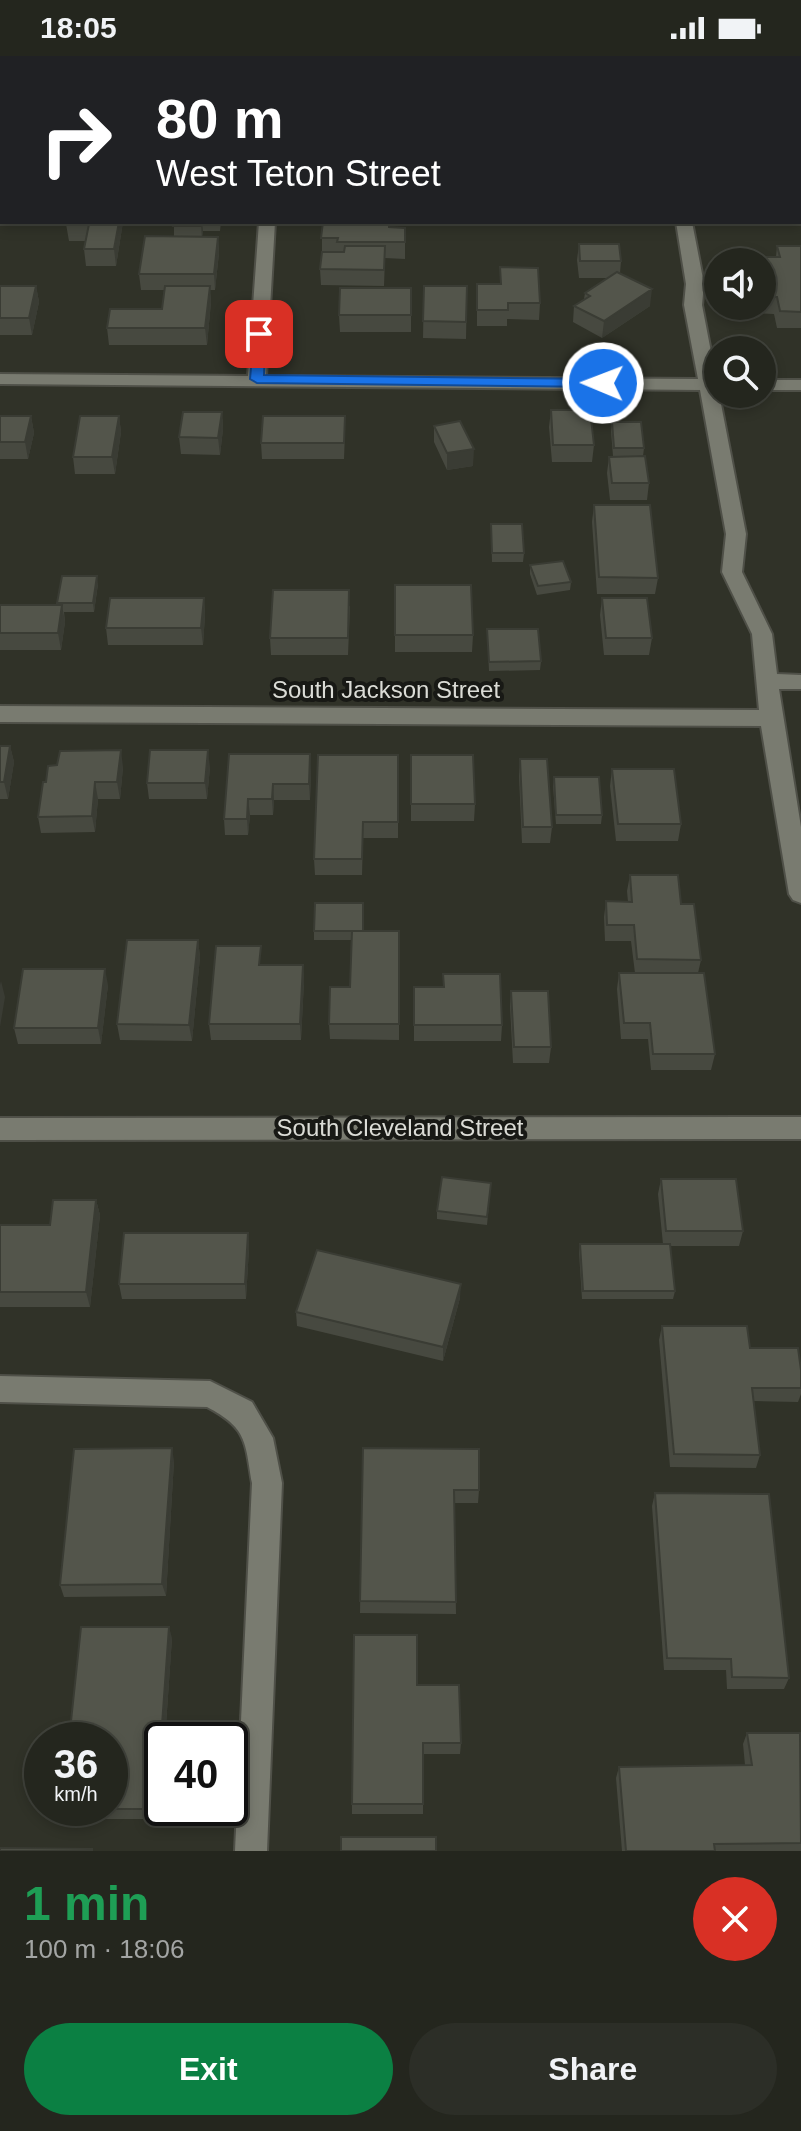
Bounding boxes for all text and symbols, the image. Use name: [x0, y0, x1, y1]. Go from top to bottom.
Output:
text: 18:05: [40, 11, 117, 44]
text: 80 m: [156, 87, 284, 150]
icon: right: [24, 88, 128, 192]
text: West Teton Street: [156, 153, 441, 194]
map controls: [704, 248, 776, 408]
button: sound: [704, 248, 776, 320]
pin: [225, 300, 293, 368]
icon: arrive: [237, 312, 281, 356]
button: search: [704, 336, 776, 408]
position arrow: [561, 341, 645, 425]
street label: South Jackson Street: [272, 676, 500, 703]
street label: South Cleveland Street: [277, 1114, 524, 1141]
speed limit sign: 40: [144, 1722, 248, 1826]
text: 36: [54, 1742, 98, 1786]
text: km/h: [54, 1783, 98, 1805]
text: 1 min: [24, 1877, 149, 1930]
button: close: [693, 1877, 777, 1961]
text: 100 m · 18:06: [24, 1934, 184, 1964]
button: Exit: [24, 2023, 393, 2115]
button: Share: [409, 2023, 777, 2115]

